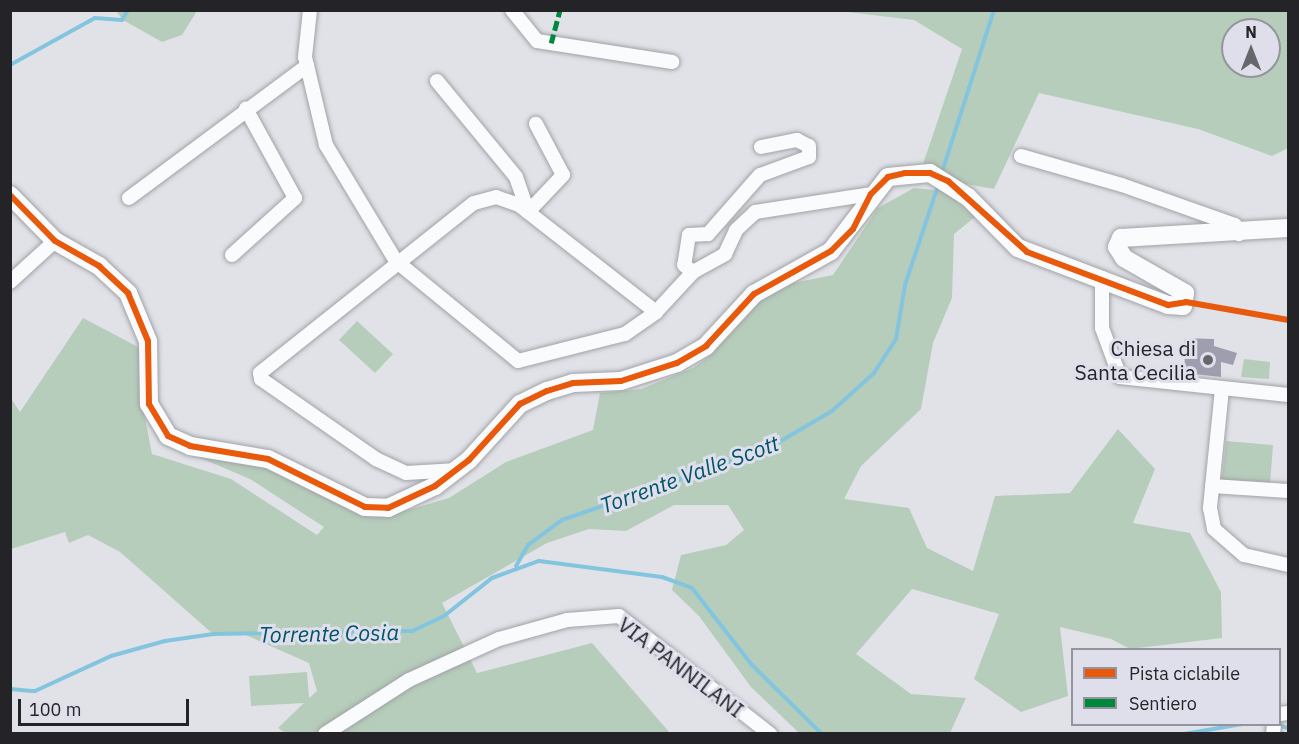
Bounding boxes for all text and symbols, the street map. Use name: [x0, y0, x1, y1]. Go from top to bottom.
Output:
north arrow: [1221, 18, 1281, 78]
text: N: [1245, 22, 1257, 42]
place label: Chiesa di Santa Cecilia: [1075, 335, 1196, 385]
marker: Chiesa di Santa Cecilia: [1201, 353, 1215, 367]
water label: Torrente Valle Scott: [596, 429, 782, 519]
street label: VIA PANNILANI: [613, 612, 749, 722]
water label: Torrente Cosia: [259, 619, 399, 647]
legend: [1071, 648, 1281, 726]
text: Pista ciclabile: [1129, 662, 1240, 685]
scale bar: [21, 687, 192, 725]
text: Sentiero: [1129, 692, 1197, 715]
text: 100 m: [29, 698, 81, 721]

